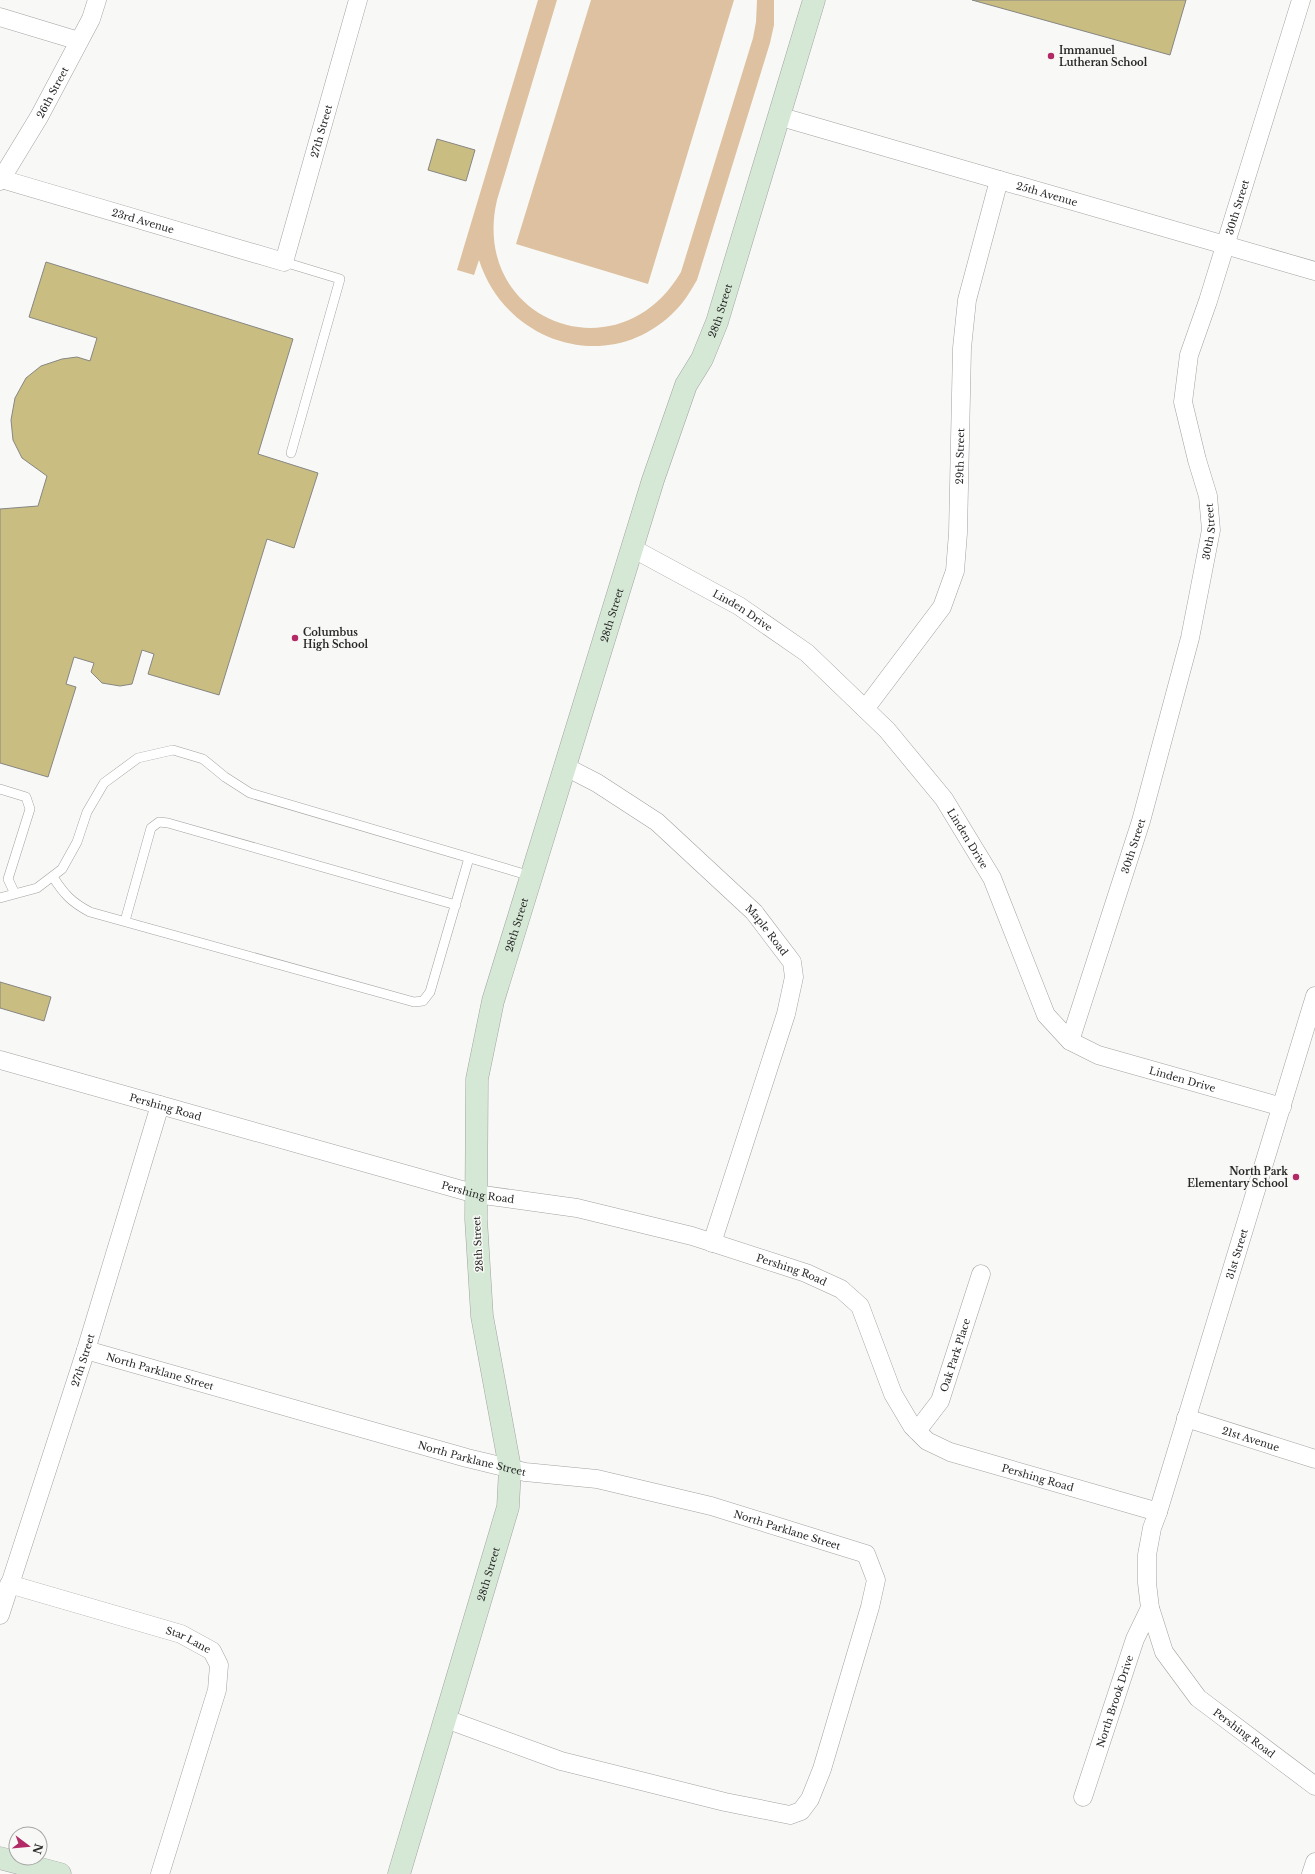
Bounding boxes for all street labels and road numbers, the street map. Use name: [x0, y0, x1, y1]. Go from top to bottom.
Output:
street label: 26th Street: [33, 64, 71, 120]
street label: 27th Street: [307, 103, 335, 159]
street label: 30th Street: [1222, 178, 1252, 236]
street label: 25th Avenue: [1015, 179, 1079, 209]
street label: 23rd Avenue: [110, 205, 176, 236]
street label: 28th Street: [705, 282, 735, 340]
street label: 29th Street: [953, 428, 967, 484]
street label: 30th Street: [1199, 502, 1218, 561]
street label: 28th Street: [597, 586, 626, 644]
street label: Linden Drive: [710, 586, 775, 634]
street label: Linden Drive: [945, 806, 991, 871]
street label: 30th Street: [1118, 817, 1148, 875]
street label: 28th Street: [502, 896, 531, 953]
street label: Maple Road: [743, 901, 791, 958]
street label: Linden Drive: [1148, 1063, 1217, 1094]
street label: Pershing Road: [128, 1090, 203, 1123]
street label: Pershing Road: [440, 1178, 515, 1206]
street label: 28th Street: [470, 1216, 486, 1272]
street label: 31st Street: [1223, 1227, 1250, 1280]
street label: Pershing Road: [755, 1251, 829, 1288]
street label: Oak Park Place: [937, 1316, 973, 1394]
street label: 27th Street: [68, 1332, 97, 1388]
street label: North Parklane Street: [105, 1350, 216, 1392]
street label: 21st Avenue: [1220, 1423, 1281, 1454]
street label: North Parklane Street: [417, 1438, 528, 1479]
street label: Pershing Road: [1000, 1461, 1076, 1494]
street label: North Parklane Street: [732, 1507, 843, 1552]
street label: 28th Street: [474, 1545, 502, 1603]
street label: Star Lane: [164, 1623, 213, 1656]
street label: North Brook Drive: [1093, 1653, 1136, 1749]
street label: Pershing Road: [1211, 1705, 1278, 1760]

